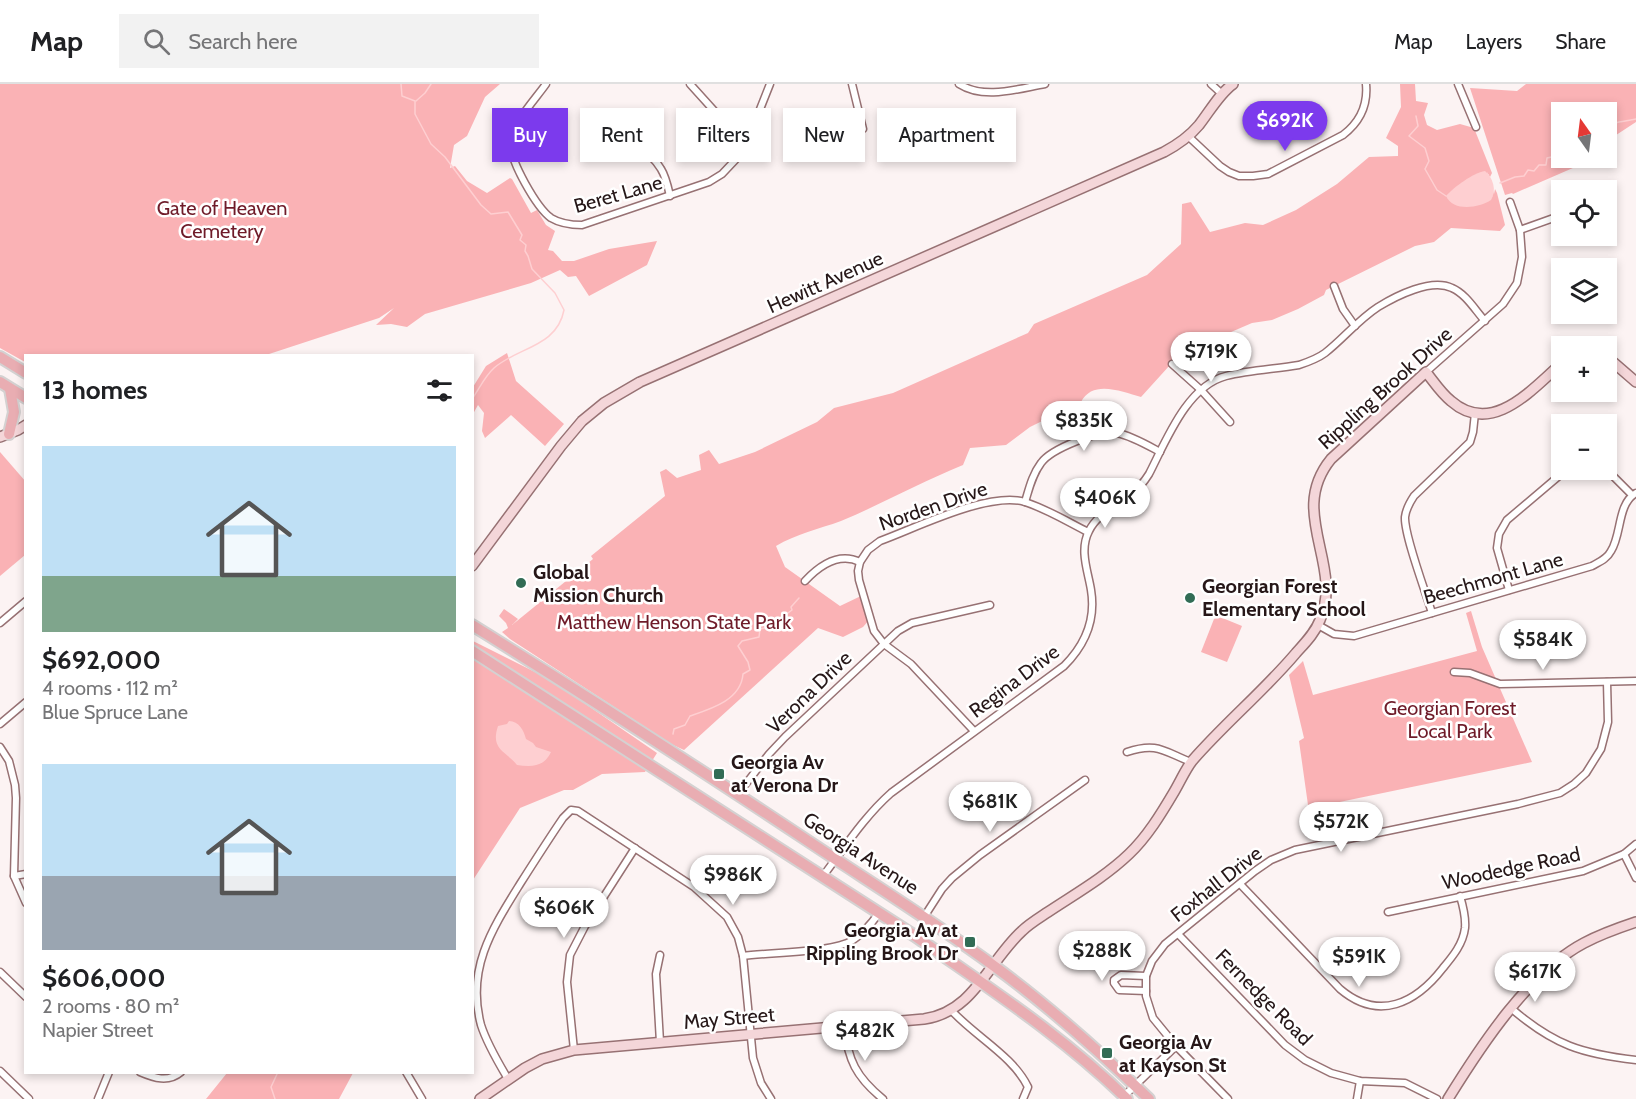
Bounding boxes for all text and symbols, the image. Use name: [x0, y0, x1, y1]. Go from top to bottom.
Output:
search box: [119, 14, 539, 68]
text: Map: [30, 24, 83, 58]
icon: search: [140, 25, 173, 58]
text: Search here: [188, 28, 297, 55]
text: Map: [1394, 29, 1433, 54]
text: Layers: [1466, 29, 1522, 54]
text: Share: [1555, 29, 1606, 54]
pin: $692K: [1243, 101, 1327, 152]
north arrow: [1551, 102, 1617, 168]
map controls: [1551, 102, 1617, 480]
chip: Buy: [492, 108, 568, 162]
chip: Rent: [580, 108, 664, 162]
chip: Filters: [676, 108, 771, 162]
chip: New: [783, 108, 865, 162]
chip: Apartment: [877, 108, 1016, 162]
text: $692K: [1256, 108, 1314, 132]
street label: Beret Lane: [571, 170, 665, 218]
button: locate: [1551, 180, 1617, 246]
park label: Gate of Heaven Cemetery: [157, 196, 287, 243]
street label: Hewitt Avenue: [763, 246, 887, 318]
button: layers: [1551, 258, 1617, 324]
street label: Rippling Brook Drive: [1313, 322, 1457, 454]
pin: $719K: [1169, 332, 1253, 383]
button: +: [1551, 336, 1617, 402]
text: $719K: [1185, 339, 1237, 363]
text: 13 homes: [42, 374, 148, 406]
icon: filters: [423, 374, 456, 407]
pin: $835K: [1042, 401, 1126, 452]
text: $835K: [1055, 408, 1113, 432]
button: −: [1551, 414, 1617, 480]
street label: Norden Drive: [876, 476, 990, 536]
pin: $406K: [1063, 478, 1147, 529]
icon: home: [195, 485, 303, 593]
text: $406K: [1074, 485, 1136, 509]
street label: Beechmont Lane: [1420, 547, 1566, 609]
place label: Global Mission Church: [533, 560, 664, 607]
place label: Georgian Forest Elementary School: [1202, 574, 1366, 621]
marker: Global Mission Church: [514, 576, 528, 590]
marker: Georgian Forest Elementary School: [1183, 591, 1197, 605]
park label: Matthew Henson State Park: [557, 610, 791, 634]
pin: $584K: [1501, 620, 1585, 671]
text: $584K: [1513, 627, 1573, 651]
street label: Regina Drive: [964, 639, 1064, 723]
text: $692,000: [42, 644, 161, 676]
street label: Verona Drive: [762, 646, 856, 738]
text: 4 rooms · 112 m²: [42, 676, 178, 700]
park label: Georgian Forest Local Park: [1384, 696, 1517, 743]
text: Blue Spruce Lane: [42, 700, 188, 724]
place label: Georgia Av at Verona Dr: [731, 750, 838, 797]
marker: Georgia Av at Verona Dr: [712, 767, 726, 781]
pin: $681K: [948, 782, 1032, 833]
text: $681K: [963, 789, 1017, 813]
pin: $572K: [1299, 802, 1383, 853]
icon: home: [195, 803, 303, 911]
street label: Georgia Avenue: [799, 807, 923, 899]
text: $572K: [1313, 809, 1369, 833]
street label: Foxhall Drive: [1166, 841, 1266, 927]
street label: Woodedge Road: [1440, 842, 1582, 894]
pin: $986K: [691, 855, 775, 906]
text: $986K: [704, 862, 762, 886]
pin: $606K: [522, 888, 606, 939]
text: $606K: [534, 895, 594, 919]
place label: Georgia Av at Rippling Brook Dr: [806, 918, 958, 965]
pin: $288K: [1060, 931, 1144, 982]
marker: Georgia Av at Rippling Brook Dr: [963, 935, 977, 949]
pin: $591K: [1317, 937, 1401, 988]
text: $288K: [1073, 938, 1131, 962]
street label: Fernedge Road: [1211, 944, 1317, 1050]
text: $591K: [1332, 944, 1386, 968]
pin: $617K: [1493, 952, 1577, 1003]
text: $617K: [1509, 959, 1561, 983]
text: $606,000: [42, 962, 166, 994]
text: 2 rooms · 80 m²: [42, 994, 179, 1018]
street label: May Street: [682, 1002, 776, 1034]
pin: $482K: [823, 1011, 907, 1062]
text: Napier Street: [42, 1018, 153, 1042]
text: $482K: [835, 1018, 895, 1042]
place label: Georgia Av at Kayson St: [1119, 1030, 1227, 1077]
marker: Georgia Av at Kayson St: [1100, 1046, 1114, 1060]

